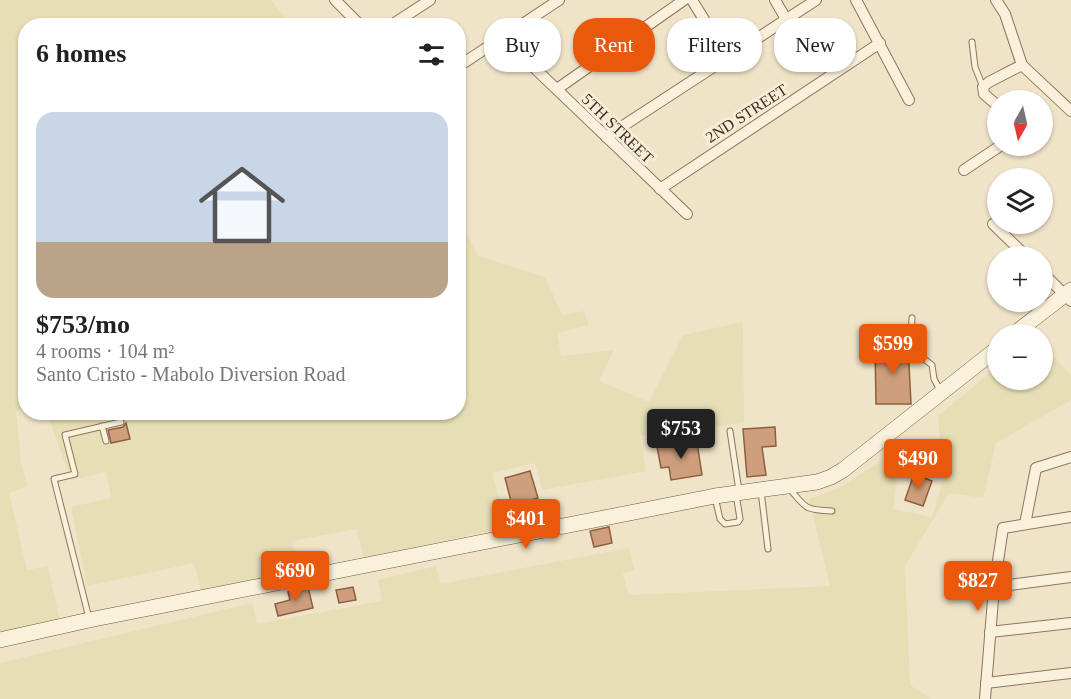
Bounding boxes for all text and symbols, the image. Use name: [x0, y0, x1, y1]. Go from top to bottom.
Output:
chip: Buy: [484, 18, 561, 72]
chip: Rent: [573, 18, 655, 72]
chip: Filters: [667, 18, 762, 72]
chip: New: [774, 18, 856, 72]
icon: filters: [415, 38, 448, 71]
text: 6 homes: [36, 39, 126, 68]
street label: 2ND STREET: [702, 81, 790, 146]
street label: 5TH STREET: [579, 90, 657, 167]
north arrow: [987, 90, 1053, 156]
map controls: [987, 90, 1053, 390]
icon: home: [188, 151, 296, 259]
button: layers: [987, 168, 1053, 234]
button: +: [987, 246, 1053, 312]
text: $753/mo: [36, 310, 130, 339]
pin: $599: [857, 324, 929, 375]
button: −: [987, 324, 1053, 390]
text: $599: [873, 332, 913, 354]
text: 4 rooms · 104 m²: [36, 340, 174, 362]
text: Santo Cristo - Mabolo Diversion Road: [36, 363, 345, 385]
pin: $753: [645, 409, 717, 460]
text: $753: [661, 417, 701, 439]
pin: $490: [882, 439, 954, 490]
text: $490: [898, 447, 938, 469]
pin: $401: [490, 499, 562, 550]
text: $401: [506, 507, 546, 529]
pin: $690: [259, 551, 331, 602]
text: $690: [275, 559, 315, 581]
pin: $827: [942, 561, 1014, 612]
text: $827: [958, 569, 998, 591]

